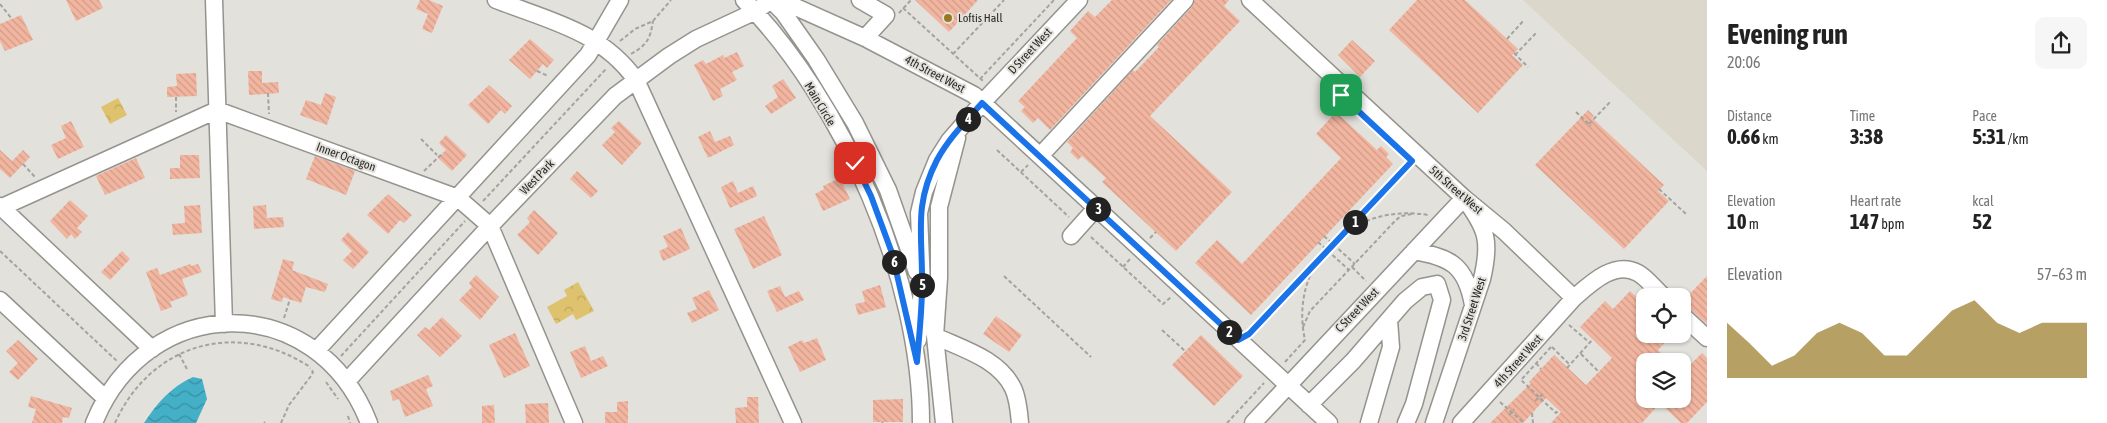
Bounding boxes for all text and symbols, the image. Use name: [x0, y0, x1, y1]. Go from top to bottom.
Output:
place label: Loftis Hall: [958, 11, 1003, 25]
marker: Loftis Hall: [942, 12, 954, 24]
button: share: [2035, 17, 2087, 69]
text: Evening run: [1727, 18, 1848, 50]
street label: D Street West: [1005, 25, 1055, 77]
street label: 4th Street West: [903, 52, 968, 96]
text: 20:06: [1727, 53, 1761, 71]
pin: [1320, 74, 1362, 116]
street label: Main Circle: [802, 80, 838, 128]
icon: arrive: [1327, 81, 1355, 109]
pin: 4: [956, 106, 980, 132]
text: Distance: [1727, 108, 1772, 124]
text: Time: [1850, 108, 1875, 124]
text: Pace: [1972, 108, 1997, 124]
text: 4: [965, 111, 972, 127]
text: 0.66: [1727, 124, 1760, 148]
text: 3:38: [1850, 124, 1883, 148]
text: 5:31: [1972, 124, 2006, 148]
text: km: [1760, 131, 1779, 147]
text: /km: [2006, 131, 2029, 147]
street label: Inner Octagon: [314, 140, 378, 174]
pin: [834, 142, 876, 184]
icon: check: [841, 149, 869, 177]
street label: West Park: [517, 156, 558, 197]
street label: 5th Street West: [1426, 163, 1486, 217]
text: Elevation: [1727, 193, 1776, 209]
text: Heart rate: [1850, 193, 1901, 209]
text: kcal: [1972, 193, 1994, 209]
pin: 3: [1086, 196, 1110, 222]
text: 3: [1095, 201, 1102, 217]
text: 10: [1727, 209, 1747, 233]
text: 147: [1850, 209, 1879, 233]
text: 52: [1972, 209, 1992, 233]
pin: 1: [1342, 210, 1368, 234]
text: 1: [1352, 214, 1359, 230]
text: m: [1747, 216, 1759, 232]
text: bpm: [1879, 216, 1905, 232]
pin: 6: [882, 250, 906, 274]
text: 6: [891, 254, 898, 270]
text: Elevation: [1727, 265, 1782, 283]
text: 57–63 m: [2037, 265, 2087, 283]
pin: 5: [910, 272, 934, 298]
street label: 3rd Street West: [1455, 275, 1489, 343]
text: 5: [919, 277, 926, 293]
street label: C Street West: [1332, 284, 1382, 335]
map controls: [1636, 288, 1691, 408]
button: locate: [1636, 288, 1691, 343]
pin: 2: [1216, 320, 1242, 344]
text: 2: [1226, 324, 1233, 340]
street label: 4th Street West: [1491, 331, 1546, 390]
button: layers: [1636, 353, 1691, 408]

